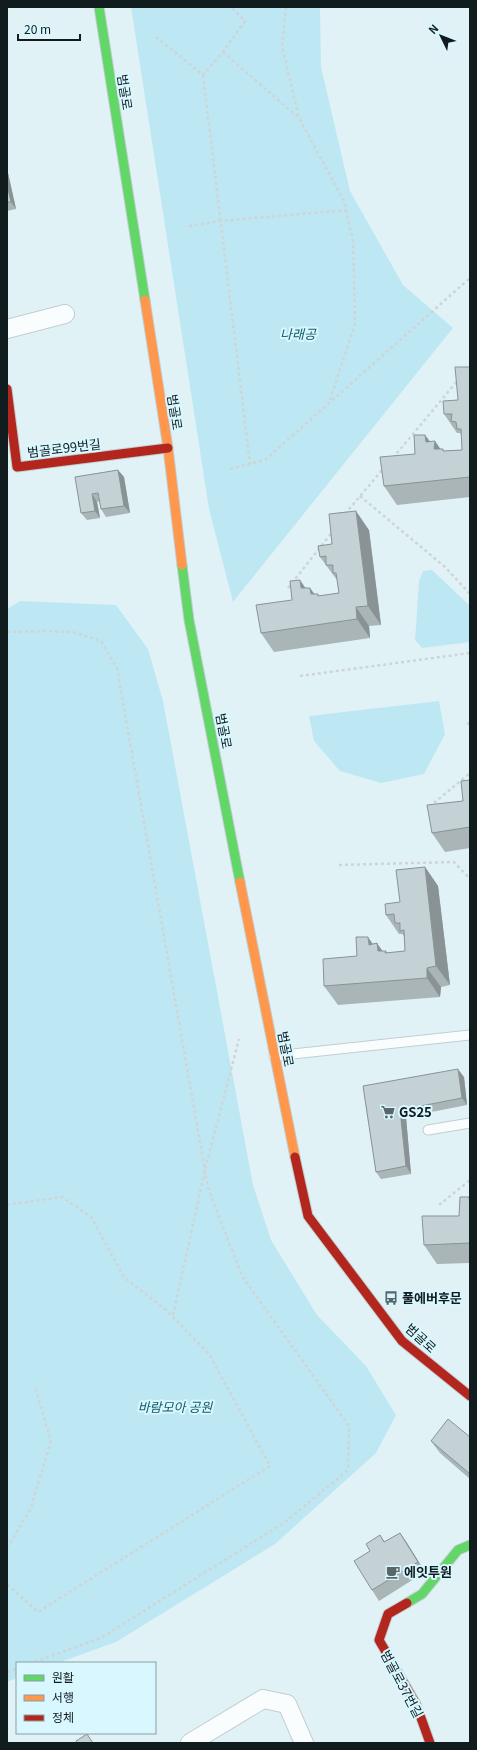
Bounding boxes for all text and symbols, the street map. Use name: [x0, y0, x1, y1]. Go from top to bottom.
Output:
scale bar: [18, 16, 80, 42]
north arrow: [421, 16, 461, 56]
text: 20 m: [24, 20, 51, 37]
text: N: [424, 20, 442, 37]
street label: 범골로: [113, 73, 138, 111]
park label: 나래공: [280, 324, 317, 343]
street label: 범골로: [163, 393, 188, 431]
street label: 범골로99번길: [26, 434, 102, 461]
street label: 범골로: [212, 711, 237, 750]
street label: 범골로: [274, 1029, 299, 1068]
place label: GS25: [399, 1102, 432, 1121]
supermarket icon: GS25: [380, 1104, 396, 1120]
place label: 풀에버후문: [402, 1288, 462, 1307]
bus stop icon: 풀에버후문: [383, 1290, 399, 1306]
street label: 범골로: [402, 1319, 441, 1357]
park label: 바람모아 공원: [138, 1397, 213, 1416]
place label: 에잇투원: [404, 1562, 452, 1581]
cafe icon: 에잇투원: [385, 1564, 401, 1580]
street label: 범골로37번길: [377, 1647, 428, 1721]
legend: [16, 1662, 156, 1734]
text: 원활: [52, 1668, 74, 1685]
text: 서행: [52, 1688, 74, 1705]
text: 정체: [52, 1708, 74, 1725]

